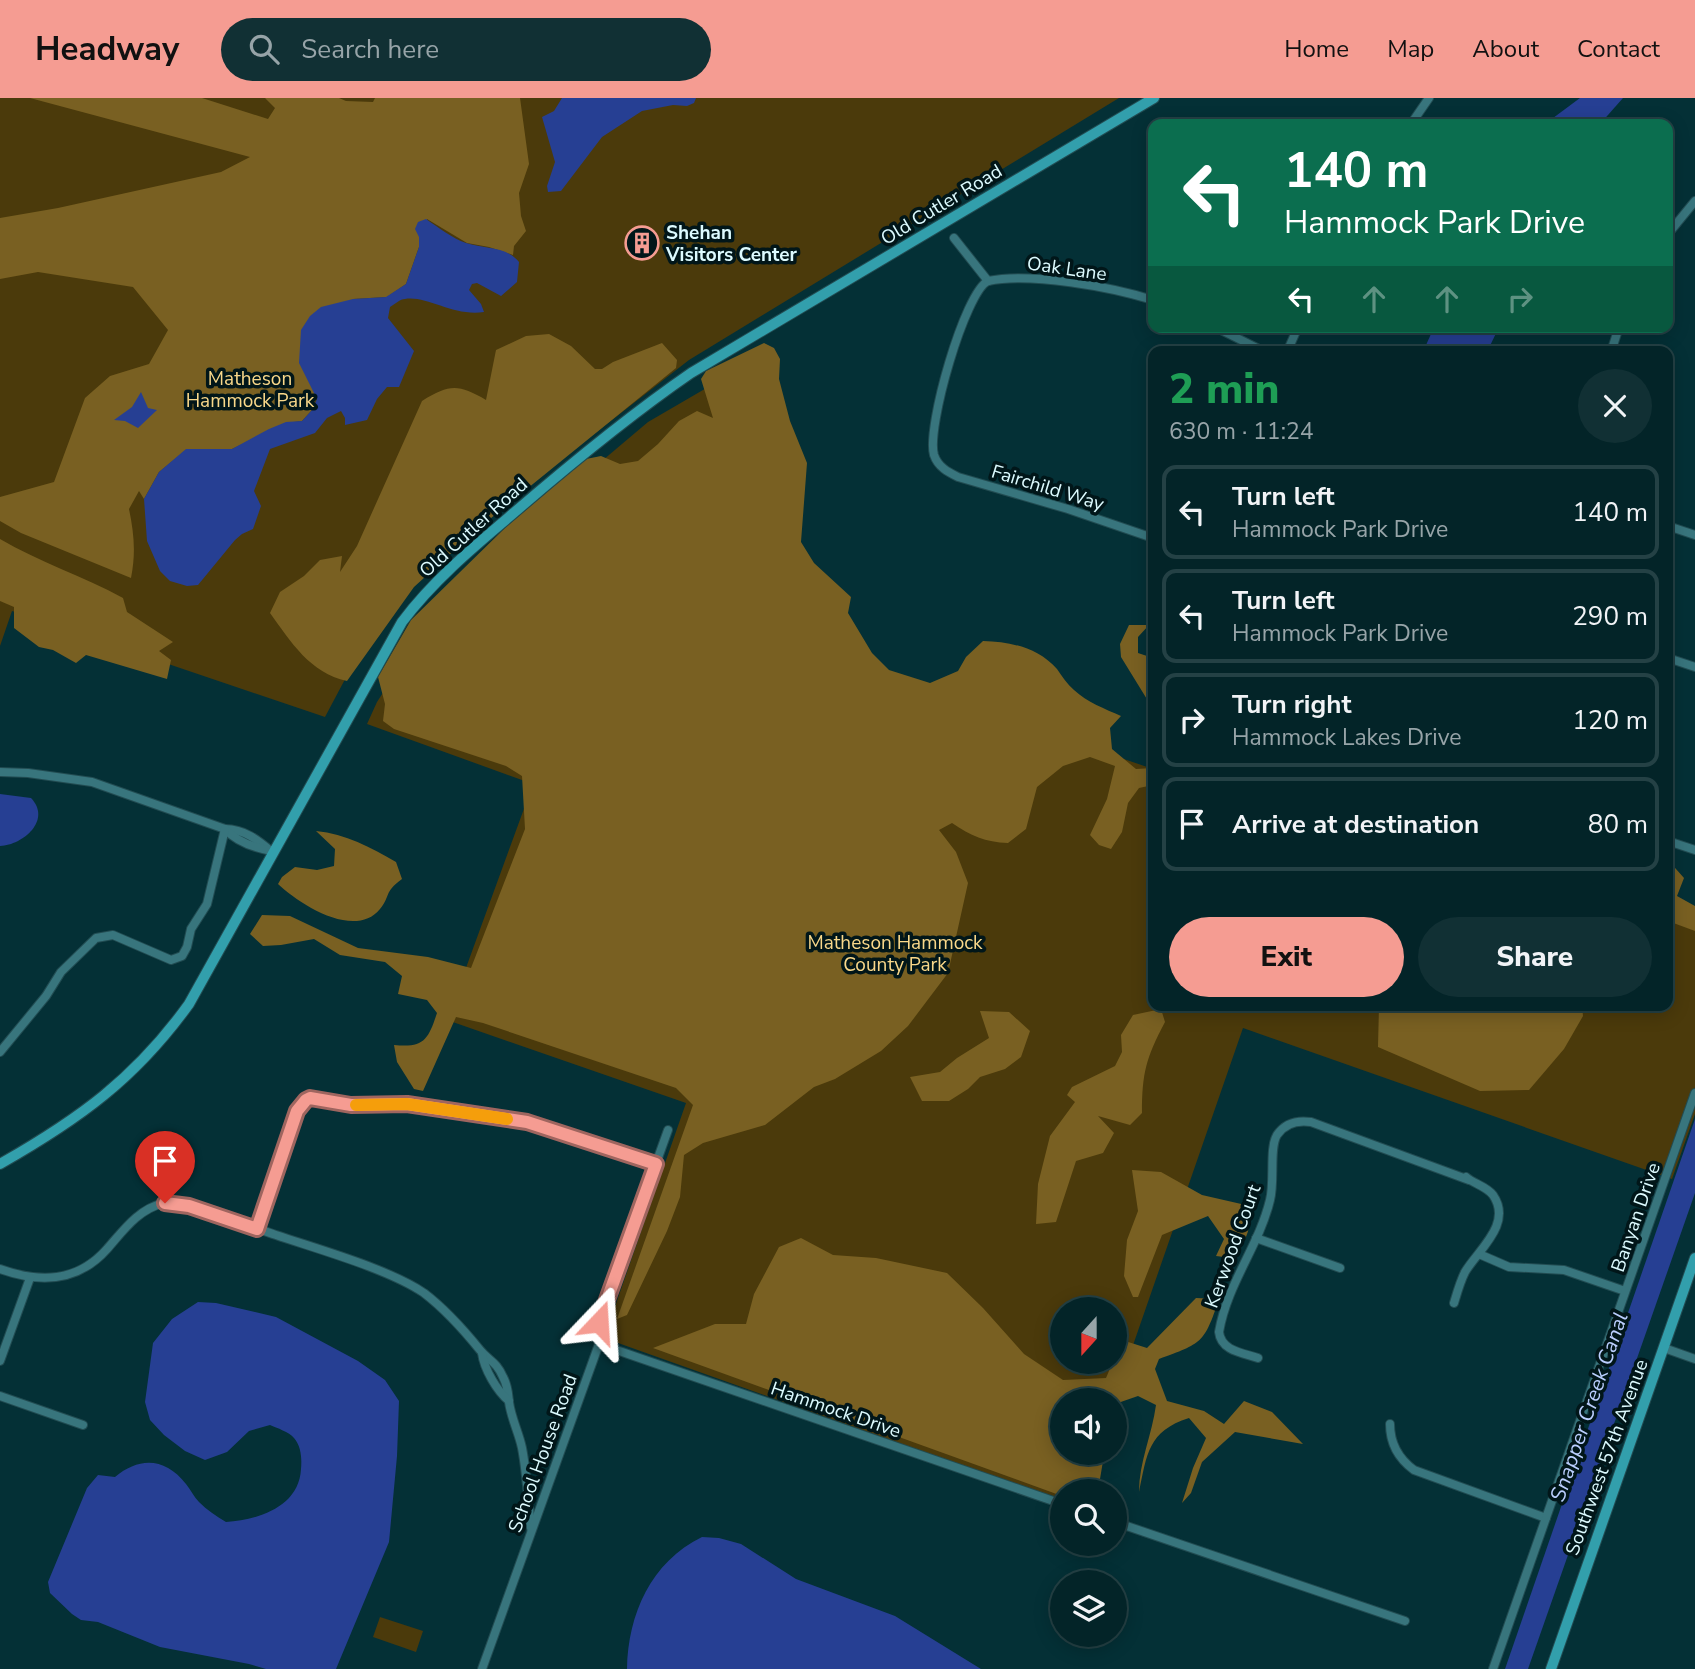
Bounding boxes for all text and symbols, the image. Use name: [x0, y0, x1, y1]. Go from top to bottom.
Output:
search box: [221, 18, 711, 81]
text: Headway: [35, 27, 179, 72]
icon: search: [245, 30, 283, 68]
text: Search here: [301, 32, 439, 67]
text: Home: [1284, 33, 1349, 65]
text: Map: [1387, 33, 1434, 65]
text: About: [1472, 33, 1539, 65]
text: Contact: [1577, 33, 1660, 65]
text: 140 m: [1284, 137, 1428, 204]
icon: left: [1169, 147, 1260, 238]
street label: Old Cutler Road: [876, 158, 1007, 251]
text: Hammock Park Drive: [1284, 201, 1585, 244]
place label: Shehan Visitors Center: [665, 220, 798, 268]
building icon: Shehan Visitors Center: [623, 224, 661, 262]
street label: Oak Lane: [1025, 251, 1108, 287]
icon: left: [1282, 280, 1320, 318]
icon: ahead: [1355, 280, 1393, 318]
icon: ahead: [1428, 280, 1466, 318]
icon: right: [1501, 280, 1539, 318]
text: 2 min: [1169, 361, 1279, 418]
park label: Matheson Hammock Park: [186, 366, 315, 414]
button: close: [1578, 369, 1652, 443]
text: 630 m · 11:24: [1169, 416, 1314, 447]
street label: Fairchild Way: [988, 459, 1107, 517]
street label: Old Cutler Road: [414, 472, 533, 583]
text: Turn left: [1232, 479, 1335, 514]
icon: left: [1173, 493, 1211, 531]
text: 140 m: [1572, 495, 1648, 530]
text: Hammock Park Drive: [1232, 514, 1448, 545]
text: Turn left: [1232, 583, 1335, 618]
icon: left: [1173, 597, 1211, 635]
text: 290 m: [1572, 599, 1648, 634]
text: Hammock Park Drive: [1232, 618, 1448, 649]
text: Turn right: [1232, 687, 1351, 722]
icon: right: [1173, 701, 1211, 739]
text: 120 m: [1572, 703, 1648, 738]
text: Hammock Lakes Drive: [1232, 722, 1462, 753]
icon: arrive: [1173, 805, 1211, 843]
text: Arrive at destination: [1232, 807, 1479, 842]
text: 80 m: [1588, 807, 1648, 842]
button: Exit: [1169, 917, 1404, 997]
button: Share: [1418, 917, 1652, 997]
park label: Matheson Hammock County Park: [807, 930, 983, 978]
pin: [135, 1131, 195, 1203]
icon: arrive: [146, 1142, 184, 1180]
street label: Banyan Drive: [1605, 1159, 1667, 1275]
street label: Kerwood Court: [1199, 1181, 1267, 1312]
position arrow: [562, 1285, 636, 1359]
north arrow: [1050, 1297, 1127, 1374]
map controls: [1050, 1297, 1127, 1647]
water label: Snapper Creek Canal: [1543, 1309, 1635, 1505]
street label: Southwest 57th Avenue: [1559, 1356, 1654, 1559]
street label: School House Road: [502, 1370, 584, 1536]
street label: Hammock Drive: [767, 1376, 904, 1444]
button: sound: [1050, 1388, 1127, 1465]
button: search: [1050, 1479, 1127, 1556]
button: layers: [1050, 1570, 1127, 1647]

